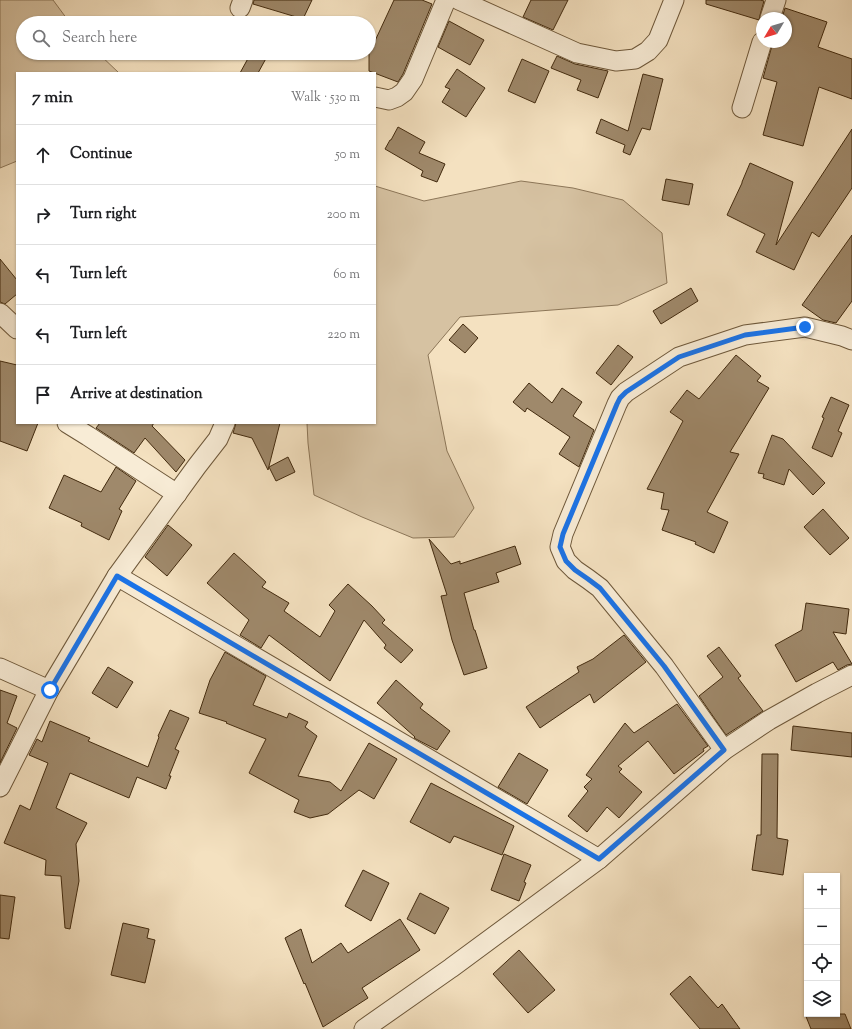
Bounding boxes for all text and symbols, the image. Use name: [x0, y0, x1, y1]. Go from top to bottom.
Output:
north arrow: [756, 12, 792, 48]
search box: [16, 16, 376, 60]
icon: search: [30, 27, 52, 49]
text: Search here: [62, 28, 137, 49]
text: 7 min: [32, 86, 73, 110]
text: Walk · 530 m: [291, 89, 360, 107]
icon: ahead: [32, 144, 54, 166]
text: Continue: [70, 144, 132, 165]
text: 50 m: [335, 146, 360, 164]
icon: right: [32, 204, 54, 226]
text: Turn right: [70, 204, 136, 225]
text: 200 m: [327, 206, 360, 224]
icon: left: [32, 264, 54, 286]
text: Turn left: [70, 264, 127, 285]
text: 60 m: [333, 266, 360, 284]
route end: [796, 318, 814, 336]
icon: left: [32, 324, 54, 346]
text: Turn left: [70, 324, 127, 345]
text: 220 m: [327, 326, 360, 344]
icon: arrive: [32, 384, 54, 406]
text: Arrive at destination: [70, 384, 203, 405]
route start: [41, 681, 59, 699]
map controls: [804, 873, 840, 1017]
button: +: [804, 873, 840, 909]
button: −: [804, 909, 840, 945]
button: locate: [804, 945, 840, 981]
button: layers: [804, 981, 840, 1017]

